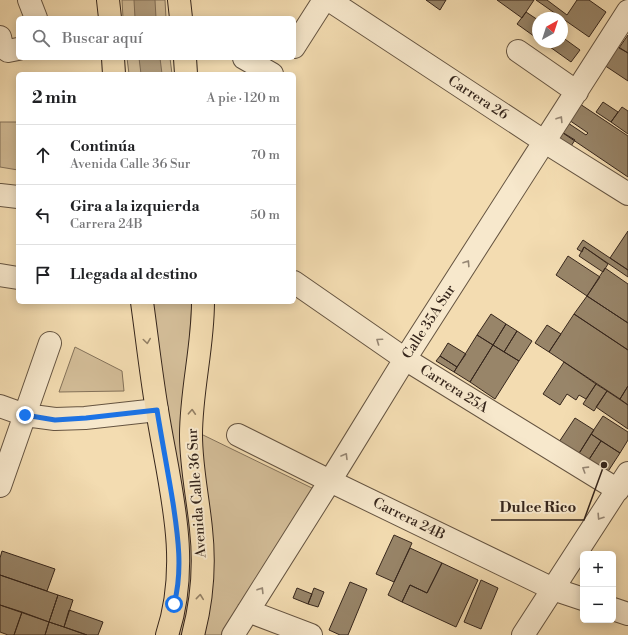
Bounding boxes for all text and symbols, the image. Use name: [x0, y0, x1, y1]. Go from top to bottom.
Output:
north arrow: [532, 12, 568, 48]
search box: [16, 16, 296, 60]
icon: search: [30, 27, 52, 49]
text: Buscar aquí: [62, 29, 143, 48]
street label: Carrera 26: [444, 72, 512, 124]
text: 2 min: [32, 87, 77, 109]
text: A pie · 120 m: [207, 90, 280, 106]
one-way arrow: [555, 116, 563, 123]
text: Continúa: [70, 137, 135, 156]
icon: ahead: [32, 144, 54, 166]
text: 70 m: [251, 147, 280, 163]
text: Avenida Calle 36 Sur: [70, 156, 190, 172]
text: Gira a la izquierda: [70, 197, 200, 216]
icon: left: [32, 204, 54, 226]
text: 50 m: [250, 207, 280, 223]
text: Carrera 24B: [70, 216, 143, 232]
one-way arrow: [462, 261, 469, 268]
icon: arrive: [32, 264, 54, 286]
text: Llegada al destino: [70, 265, 198, 284]
street label: Calle 35A Sur: [398, 281, 460, 363]
one-way arrow: [142, 338, 151, 344]
one-way arrow: [377, 339, 384, 346]
street label: Carrera 25A: [416, 361, 492, 417]
route end: [16, 406, 34, 424]
one-way arrow: [188, 409, 197, 415]
street label: Avenida Calle 36 Sur: [183, 428, 211, 559]
one-way arrow: [341, 453, 348, 460]
one-way arrow: [582, 467, 589, 474]
callout: Dulce Rico: [491, 493, 584, 520]
street label: Carrera 24B: [370, 494, 448, 544]
text: Dulce Rico: [500, 498, 577, 517]
one-way arrow: [598, 513, 605, 520]
map controls: [580, 551, 616, 623]
button: +: [580, 551, 616, 587]
one-way arrow: [257, 587, 264, 594]
button: −: [580, 587, 616, 623]
one-way arrow: [195, 594, 204, 600]
route start: [165, 595, 183, 613]

